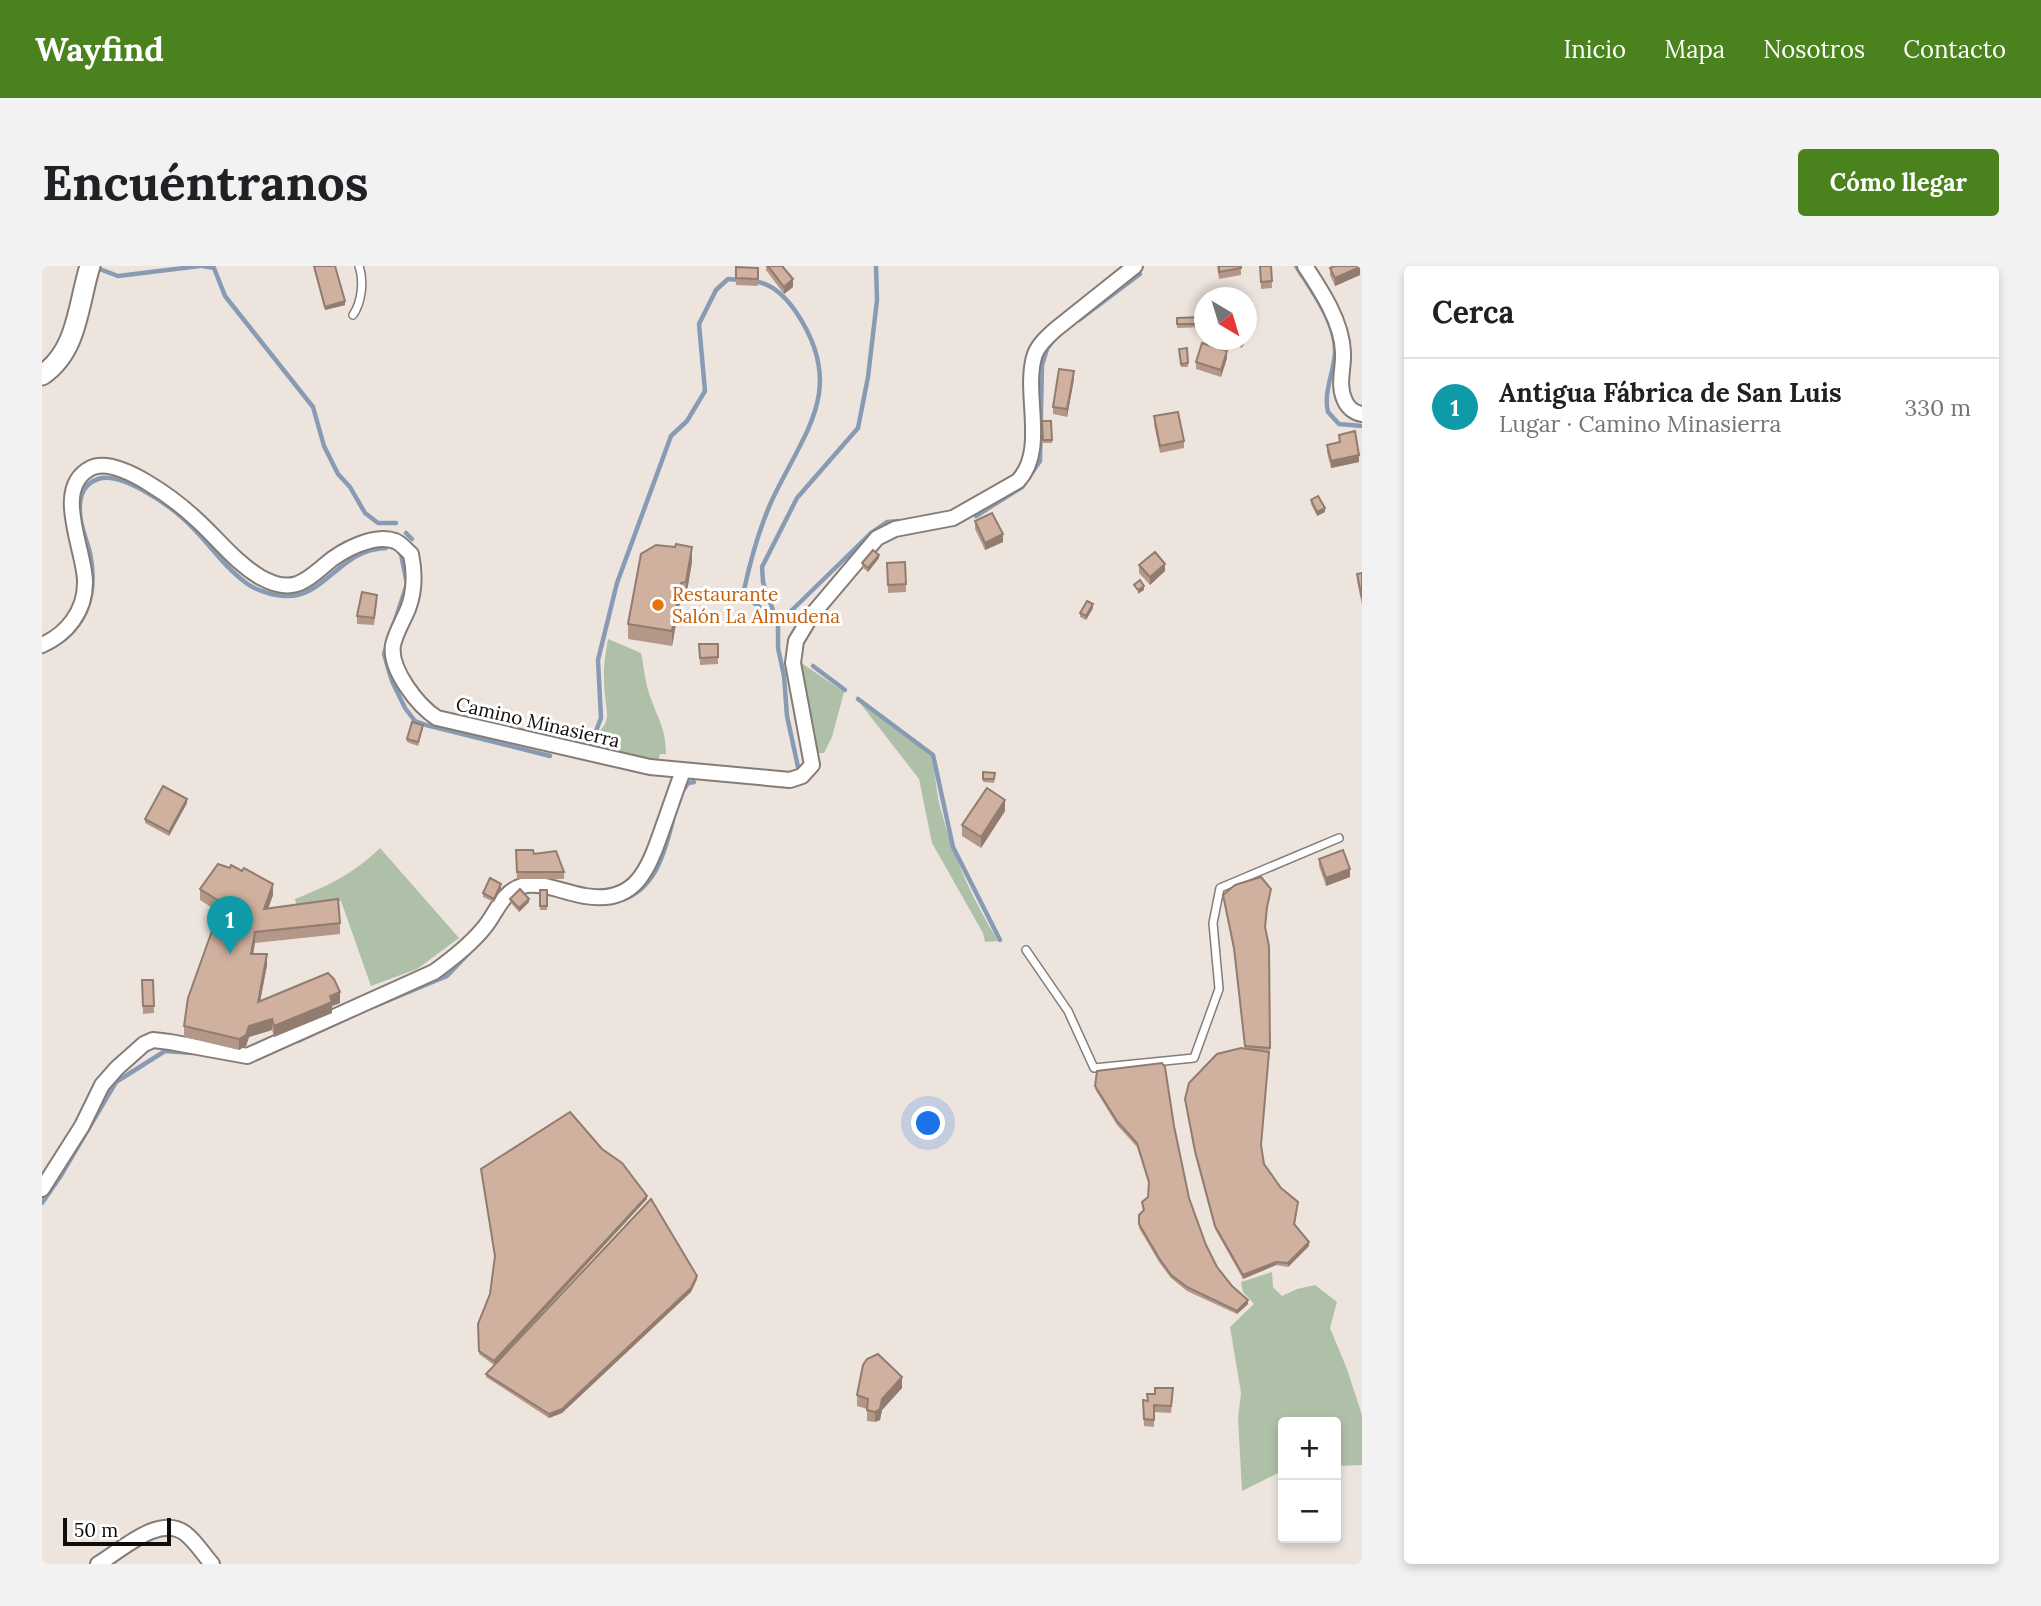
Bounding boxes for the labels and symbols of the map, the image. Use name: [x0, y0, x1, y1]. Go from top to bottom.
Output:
north arrow: [1194, 287, 1257, 350]
place label: Restaurante Salón La Almudena: [672, 582, 840, 628]
marker: Restaurante Salón La Almudena: [650, 597, 666, 613]
street label: Camino Minasierra: [454, 691, 623, 753]
pin: 1: [207, 896, 253, 954]
your location: [911, 1106, 945, 1140]
scale bar: [63, 1515, 172, 1547]

